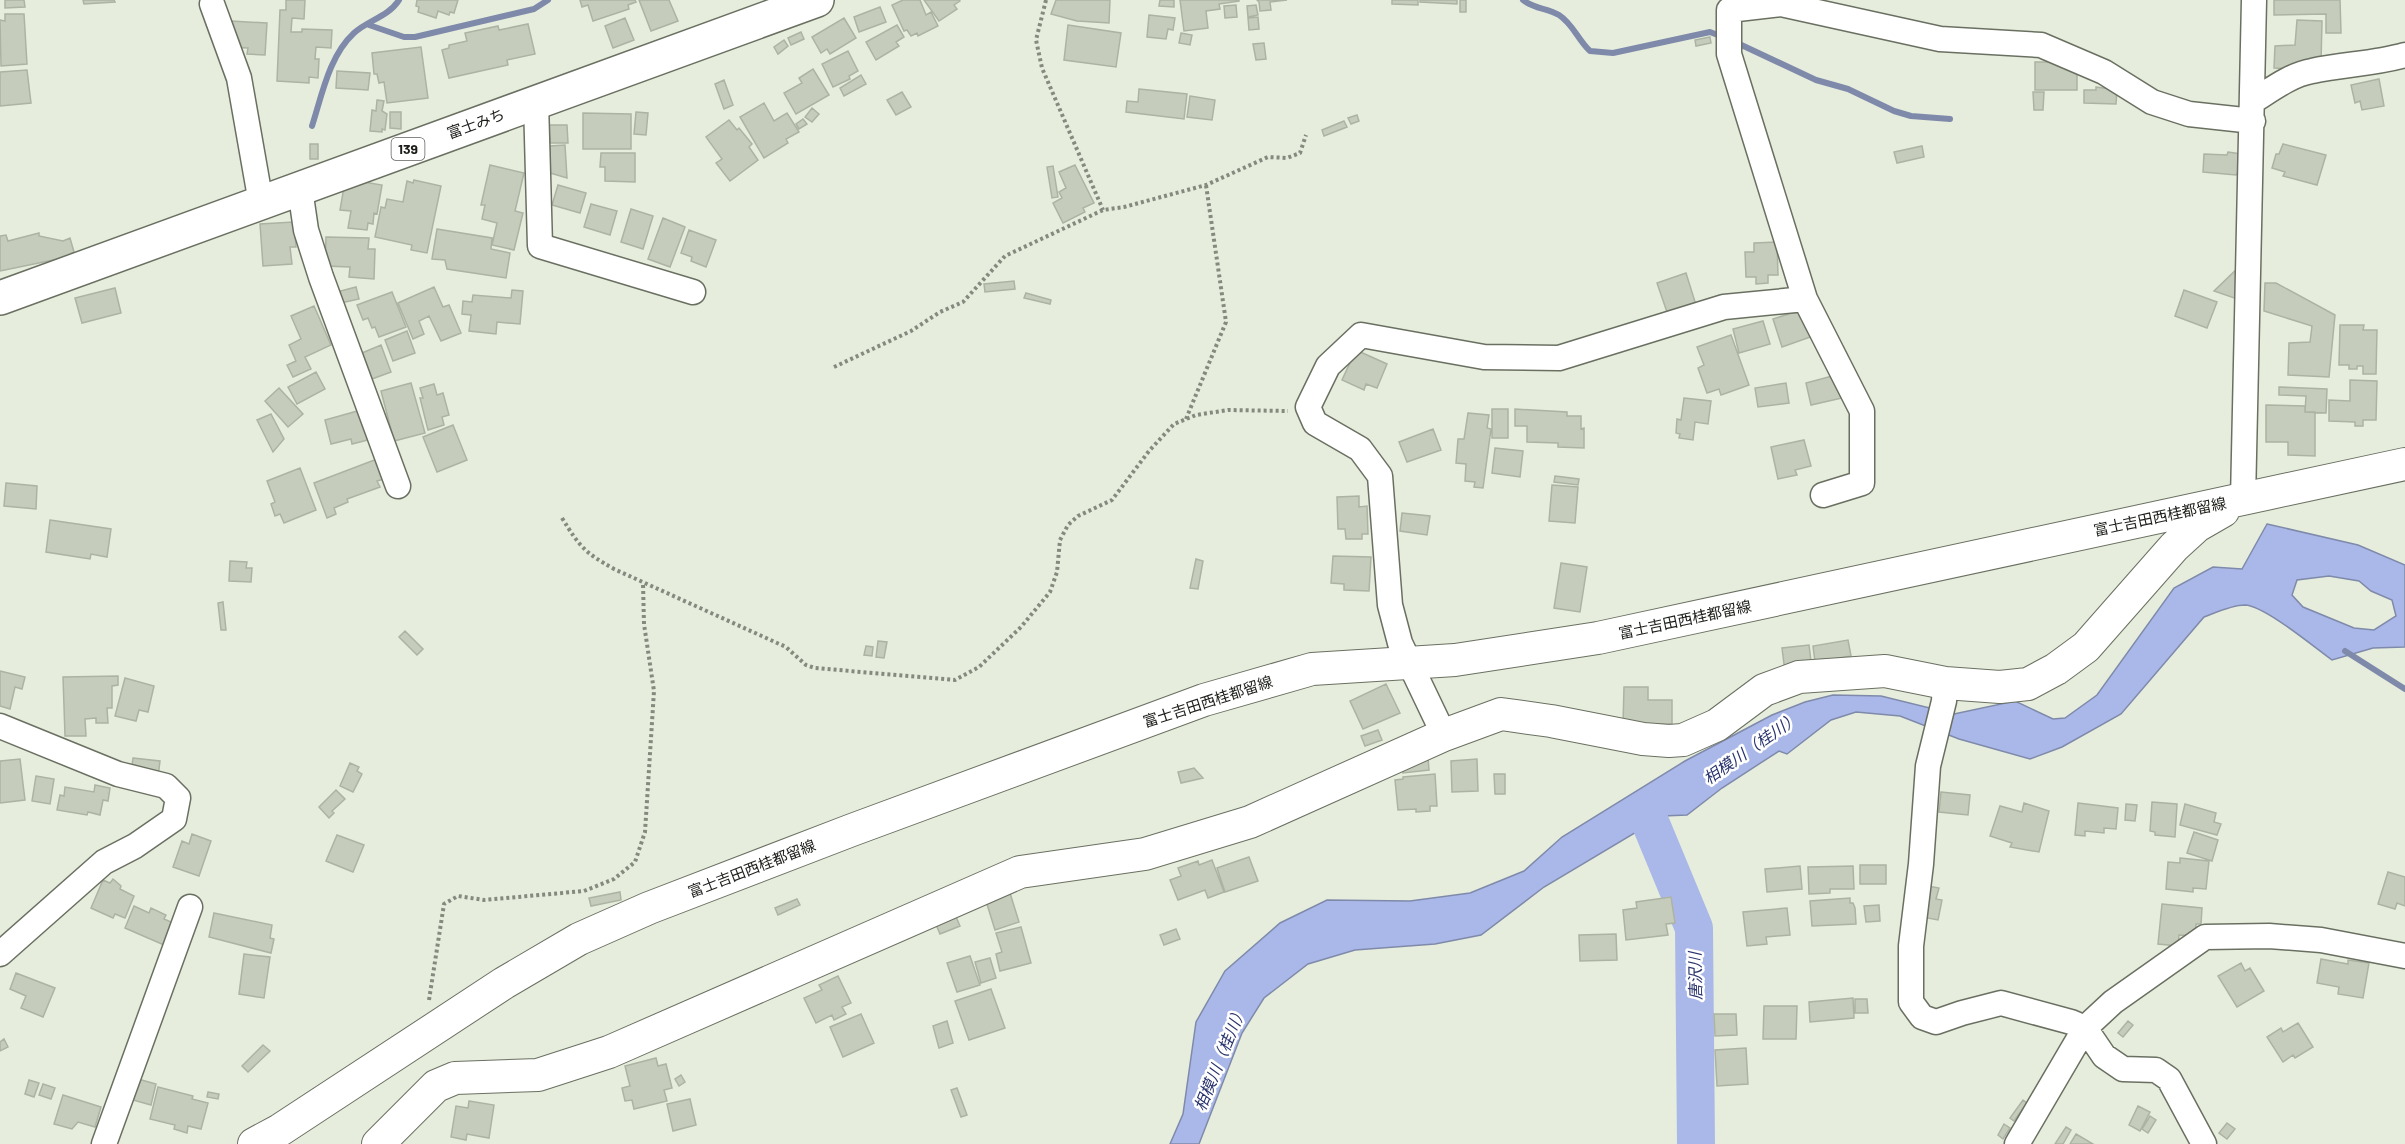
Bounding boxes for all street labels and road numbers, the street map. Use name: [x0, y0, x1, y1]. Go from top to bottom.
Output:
street label: 富士みち: [444, 104, 507, 142]
road number: 139: [392, 138, 424, 160]
street label: 富士吉田西桂都留線: [2092, 493, 2228, 539]
street label: 富士吉田西桂都留線: [1617, 596, 1753, 642]
street label: 富士吉田西桂都留線: [1141, 672, 1275, 730]
street label: 富士吉田西桂都留線: [685, 835, 818, 901]

